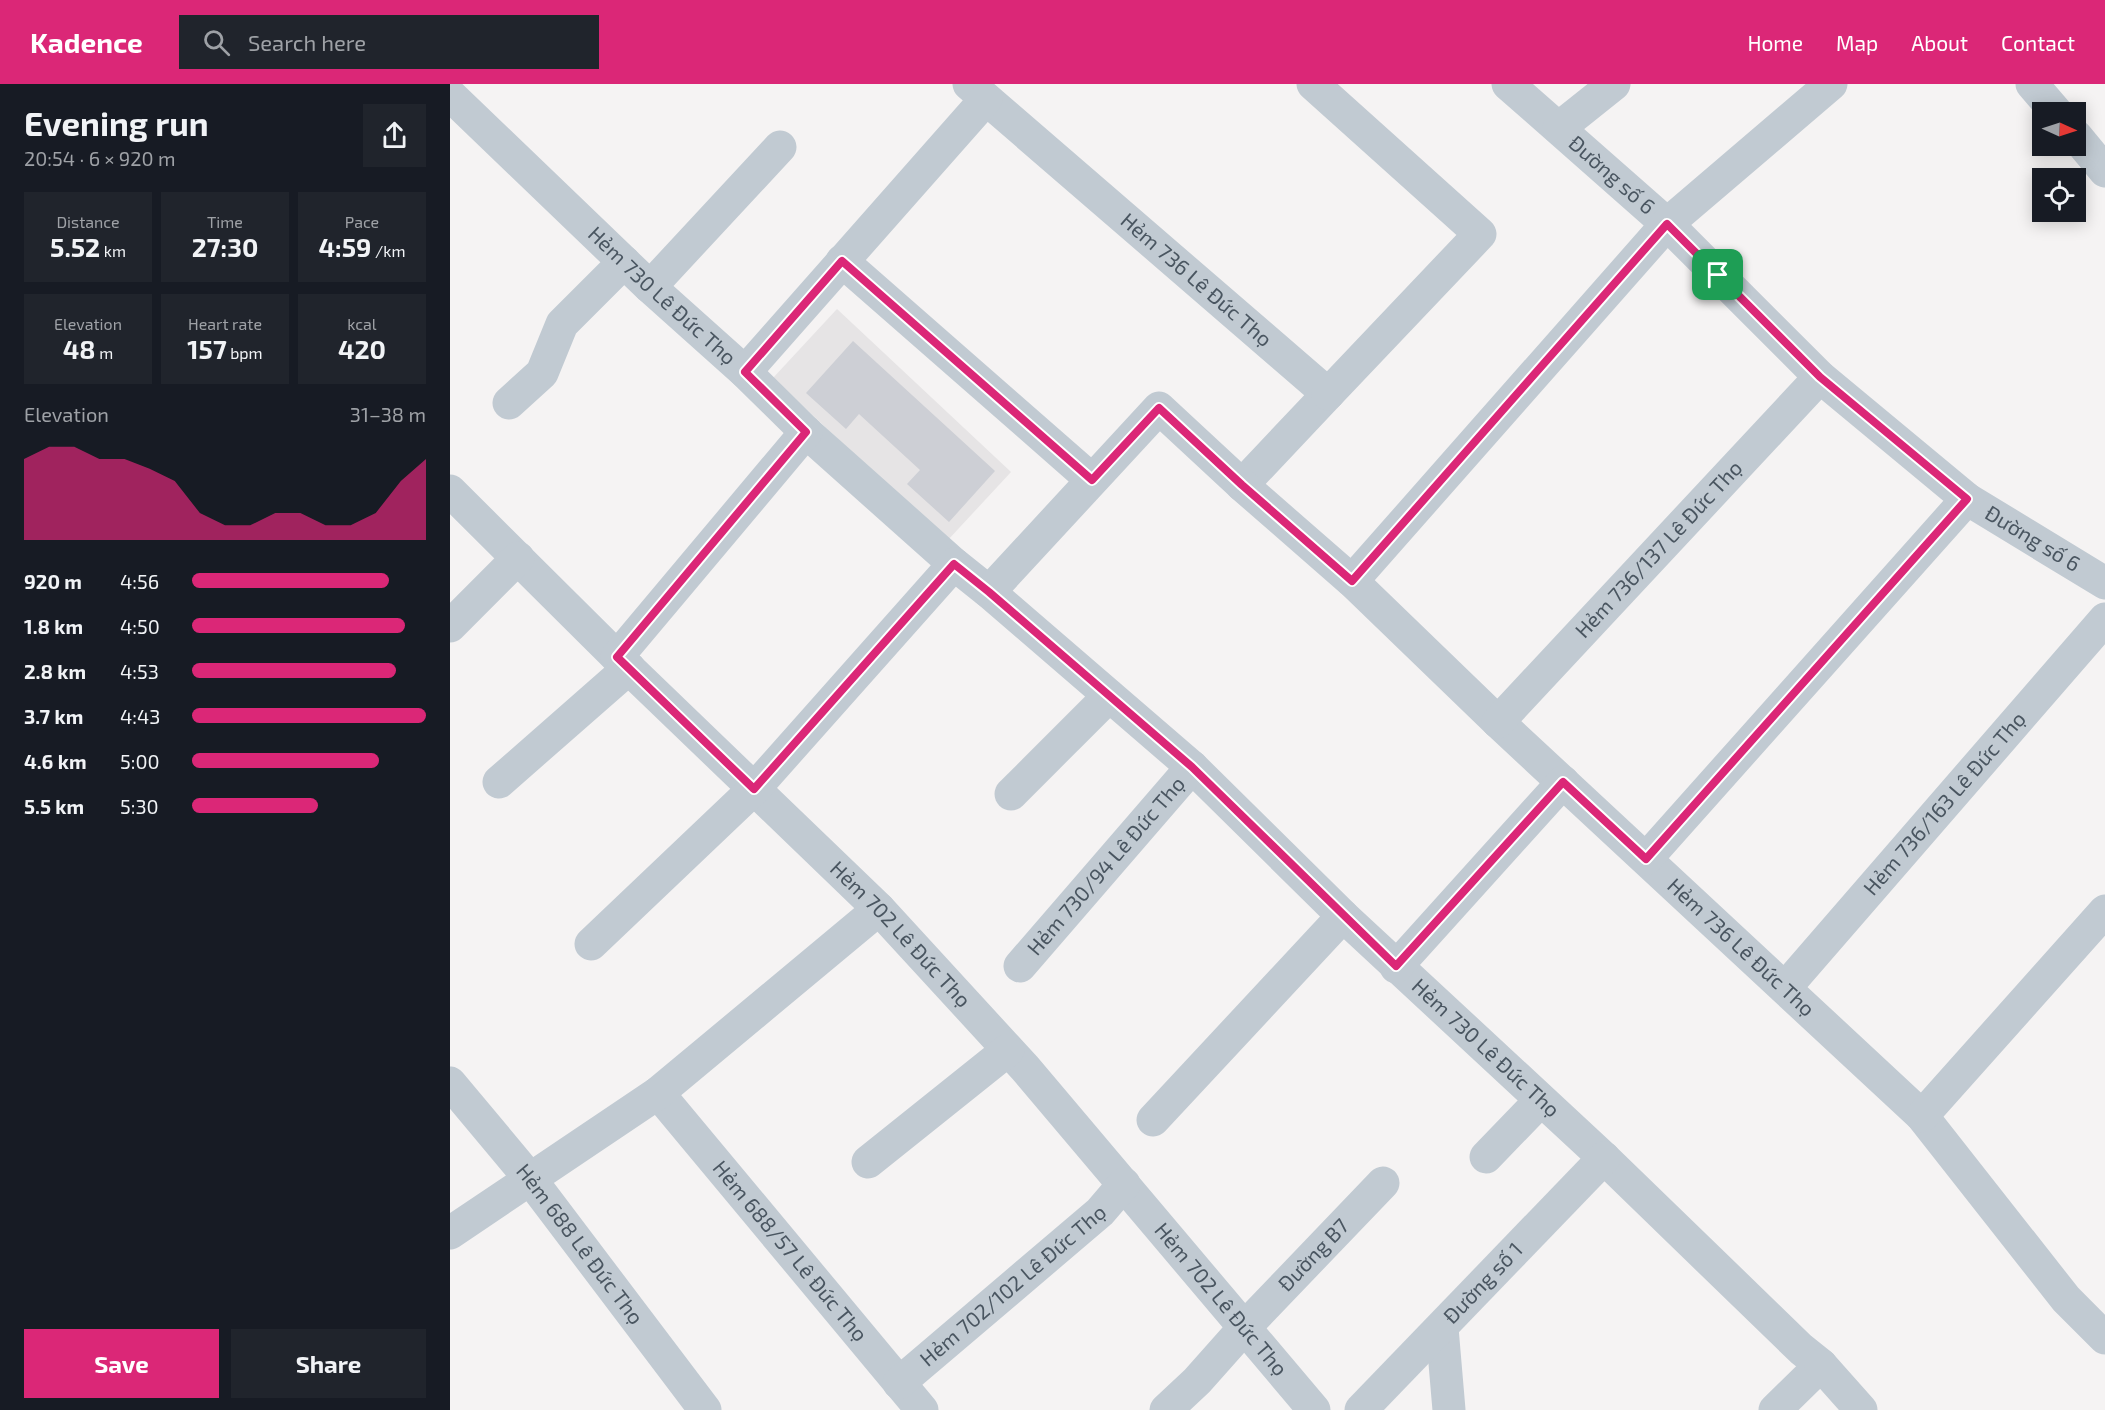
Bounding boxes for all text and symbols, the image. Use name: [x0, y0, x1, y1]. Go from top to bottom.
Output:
search box: [179, 15, 599, 69]
text: Kadence: [30, 25, 143, 59]
icon: search: [200, 26, 233, 59]
text: Search here: [248, 29, 366, 55]
text: Home: [1747, 30, 1803, 55]
text: Map: [1836, 30, 1878, 55]
text: About: [1911, 30, 1968, 55]
text: Contact: [2001, 30, 2075, 55]
north arrow: [2032, 102, 2086, 156]
map controls: [2032, 102, 2086, 222]
text: Evening run: [24, 103, 209, 143]
button: share: [363, 104, 426, 167]
street label: Đường số 6: [1564, 129, 1661, 219]
text: 20:54 · 6 × 920 m: [24, 146, 175, 170]
button: locate: [2032, 168, 2086, 222]
street label: Hẻm 736 Lê Đức Thọ: [1116, 207, 1278, 351]
text: Distance: [56, 212, 120, 231]
text: Time: [207, 212, 243, 231]
text: Pace: [345, 212, 379, 231]
street label: Hẻm 730 Lê Đức Thọ: [584, 221, 742, 369]
text: 5.52: [50, 231, 100, 262]
text: 27:30: [192, 231, 258, 262]
text: 4:59: [319, 231, 371, 262]
text: km: [100, 241, 126, 260]
text: /km: [371, 241, 405, 260]
pin: [1692, 249, 1743, 300]
icon: arrive: [1701, 258, 1734, 291]
text: Elevation: [54, 314, 122, 333]
text: Heart rate: [188, 314, 262, 333]
text: kcal: [347, 314, 377, 333]
text: 48: [63, 333, 96, 364]
text: 157: [187, 333, 227, 364]
text: 420: [338, 333, 386, 364]
text: m: [96, 343, 113, 362]
text: bpm: [227, 343, 263, 362]
text: Elevation: [24, 402, 109, 426]
text: 31–38 m: [350, 402, 426, 426]
street label: Hẻm 736/137 Lê Đức Thọ: [1569, 455, 1747, 642]
street label: Đường số 6: [1981, 499, 2085, 576]
text: 920 m: [24, 569, 82, 593]
text: 4:56: [120, 569, 159, 593]
text: 1.8 km: [24, 614, 83, 638]
text: 4:50: [120, 614, 160, 638]
text: 2.8 km: [24, 659, 86, 683]
text: 4:53: [120, 659, 159, 683]
text: 3.7 km: [24, 704, 83, 728]
text: 4:43: [120, 704, 160, 728]
street label: Hẻm 736/163 Lê Đức Thọ: [1857, 706, 2030, 900]
text: 4.6 km: [24, 749, 87, 773]
text: 5:00: [120, 749, 160, 773]
street label: Hẻm 730/94 Lê Đức Thọ: [1021, 771, 1189, 960]
text: 5.5 km: [24, 794, 84, 818]
text: 5:30: [120, 794, 159, 818]
street label: Hẻm 702 Lê Đức Thọ: [826, 855, 977, 1012]
street label: Hẻm 736 Lê Đức Thọ: [1663, 872, 1820, 1021]
street label: Hẻm 730 Lê Đức Thọ: [1408, 973, 1566, 1122]
street label: Hẻm 688/57 Lê Đức Thọ: [709, 1155, 873, 1346]
street label: Hẻm 688 Lê Đức Thọ: [512, 1158, 650, 1329]
street label: Hẻm 702/102 Lê Đức Thọ: [914, 1199, 1110, 1371]
street label: Đường B7: [1272, 1213, 1353, 1296]
street label: Hẻm 702 Lê Đức Thọ: [1150, 1217, 1293, 1380]
street label: Đường số 1: [1437, 1237, 1527, 1328]
button: Save: [24, 1329, 219, 1398]
button: Share: [231, 1329, 426, 1398]

